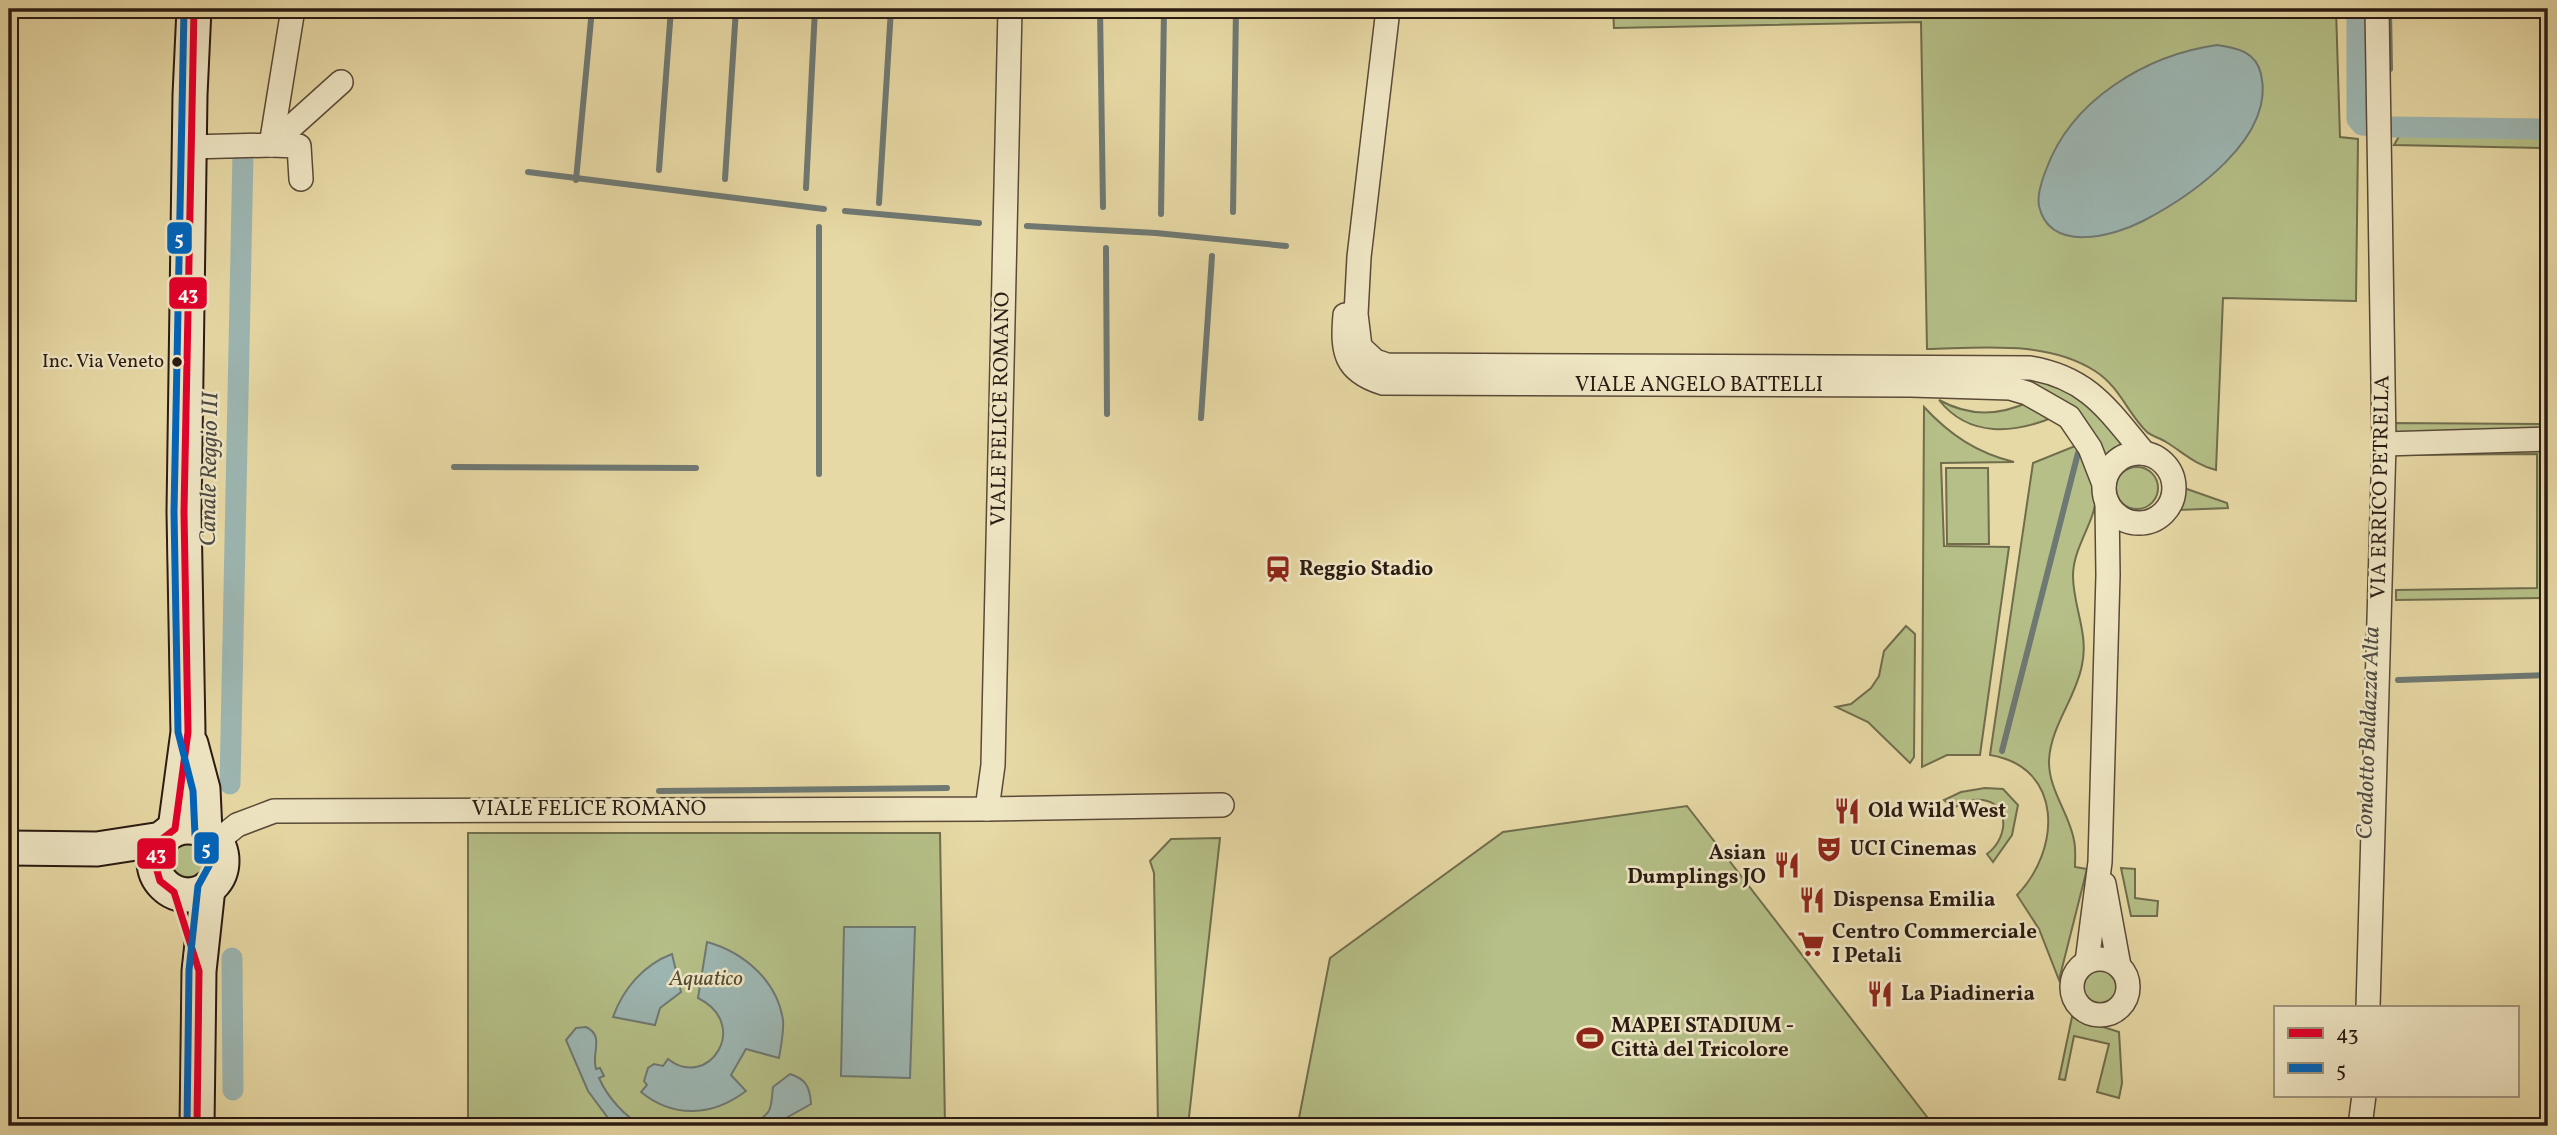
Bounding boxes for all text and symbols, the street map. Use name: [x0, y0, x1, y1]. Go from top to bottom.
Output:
line badge: 5: [166, 221, 193, 255]
text: 5: [174, 227, 184, 253]
line badge: 43: [168, 276, 208, 310]
text: 43: [178, 282, 198, 308]
street label: VIALE FELICE ROMANO: [984, 292, 1018, 526]
place label: Inc. Via Veneto: [42, 349, 164, 375]
marker: Inc. Via Veneto: [170, 355, 184, 369]
street label: VIALE ANGELO BATTELLI: [1575, 371, 1823, 400]
street label: VIA ERRICO PETRELLA: [2365, 375, 2397, 599]
water label: Canale Reggio III: [193, 391, 227, 547]
station icon: Reggio Stadio: [1263, 554, 1293, 584]
place label: Reggio Stadio: [1299, 555, 1433, 584]
water label: Condotto Baldazza Alta: [2349, 626, 2389, 840]
street label: VIALE FELICE ROMANO: [472, 795, 706, 824]
restaurant icon: Old Wild West: [1832, 796, 1862, 826]
place label: Old Wild West: [1868, 797, 2006, 826]
line badge: 5: [193, 831, 220, 865]
theatre icon: UCI Cinemas: [1814, 834, 1844, 864]
place label: UCI Cinemas: [1850, 835, 1977, 864]
line badge: 43: [136, 837, 177, 870]
text: 5: [201, 837, 211, 863]
place label: Asian Dumplings JO: [1627, 839, 1766, 892]
text: 43: [146, 842, 166, 868]
restaurant icon: Asian Dumplings JO: [1772, 850, 1802, 880]
restaurant icon: Dispensa Emilia: [1797, 885, 1827, 915]
place label: Dispensa Emilia: [1833, 886, 1995, 915]
place label: Centro Commerciale I Petali: [1832, 918, 2037, 971]
supermarket icon: Centro Commerciale I Petali: [1796, 929, 1826, 959]
park label: Aquatico: [668, 965, 743, 994]
restaurant icon: La Piadineria: [1865, 979, 1895, 1009]
place label: La Piadineria: [1901, 980, 2035, 1009]
legend: [2274, 1006, 2518, 1096]
place label: MAPEI STADIUM - Città del Tricolore: [1611, 1012, 1794, 1065]
text: 43: [2336, 1020, 2358, 1049]
sports icon: MAPEI STADIUM - Città del Tricolore: [1575, 1023, 1605, 1053]
text: 5: [2336, 1056, 2346, 1085]

